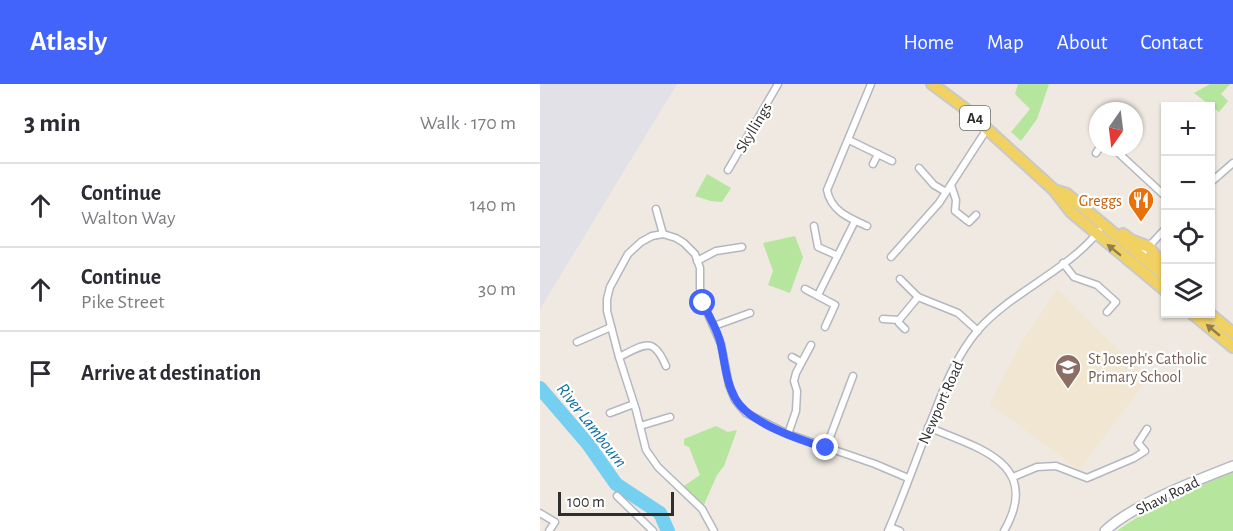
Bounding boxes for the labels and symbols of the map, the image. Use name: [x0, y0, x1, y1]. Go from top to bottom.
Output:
street label: Skyllings: [733, 100, 776, 156]
north arrow: [1089, 102, 1143, 156]
road number: A4: [960, 106, 990, 130]
restaurant icon: Greggs: [1126, 185, 1156, 223]
place label: Greggs: [1079, 193, 1122, 209]
one-way arrow: [1106, 243, 1122, 256]
route start: [689, 289, 715, 315]
one-way arrow: [1205, 324, 1221, 337]
place label: St Joseph's Catholic Primary School: [1088, 351, 1207, 386]
school or university icon: St Joseph's Catholic Primary School: [1053, 352, 1083, 390]
street label: Newport Road: [915, 358, 966, 446]
water label: River Lambourn: [553, 380, 630, 471]
route end: [812, 434, 838, 460]
street label: Shaw Road: [1133, 474, 1202, 518]
scale bar: [558, 489, 674, 516]

